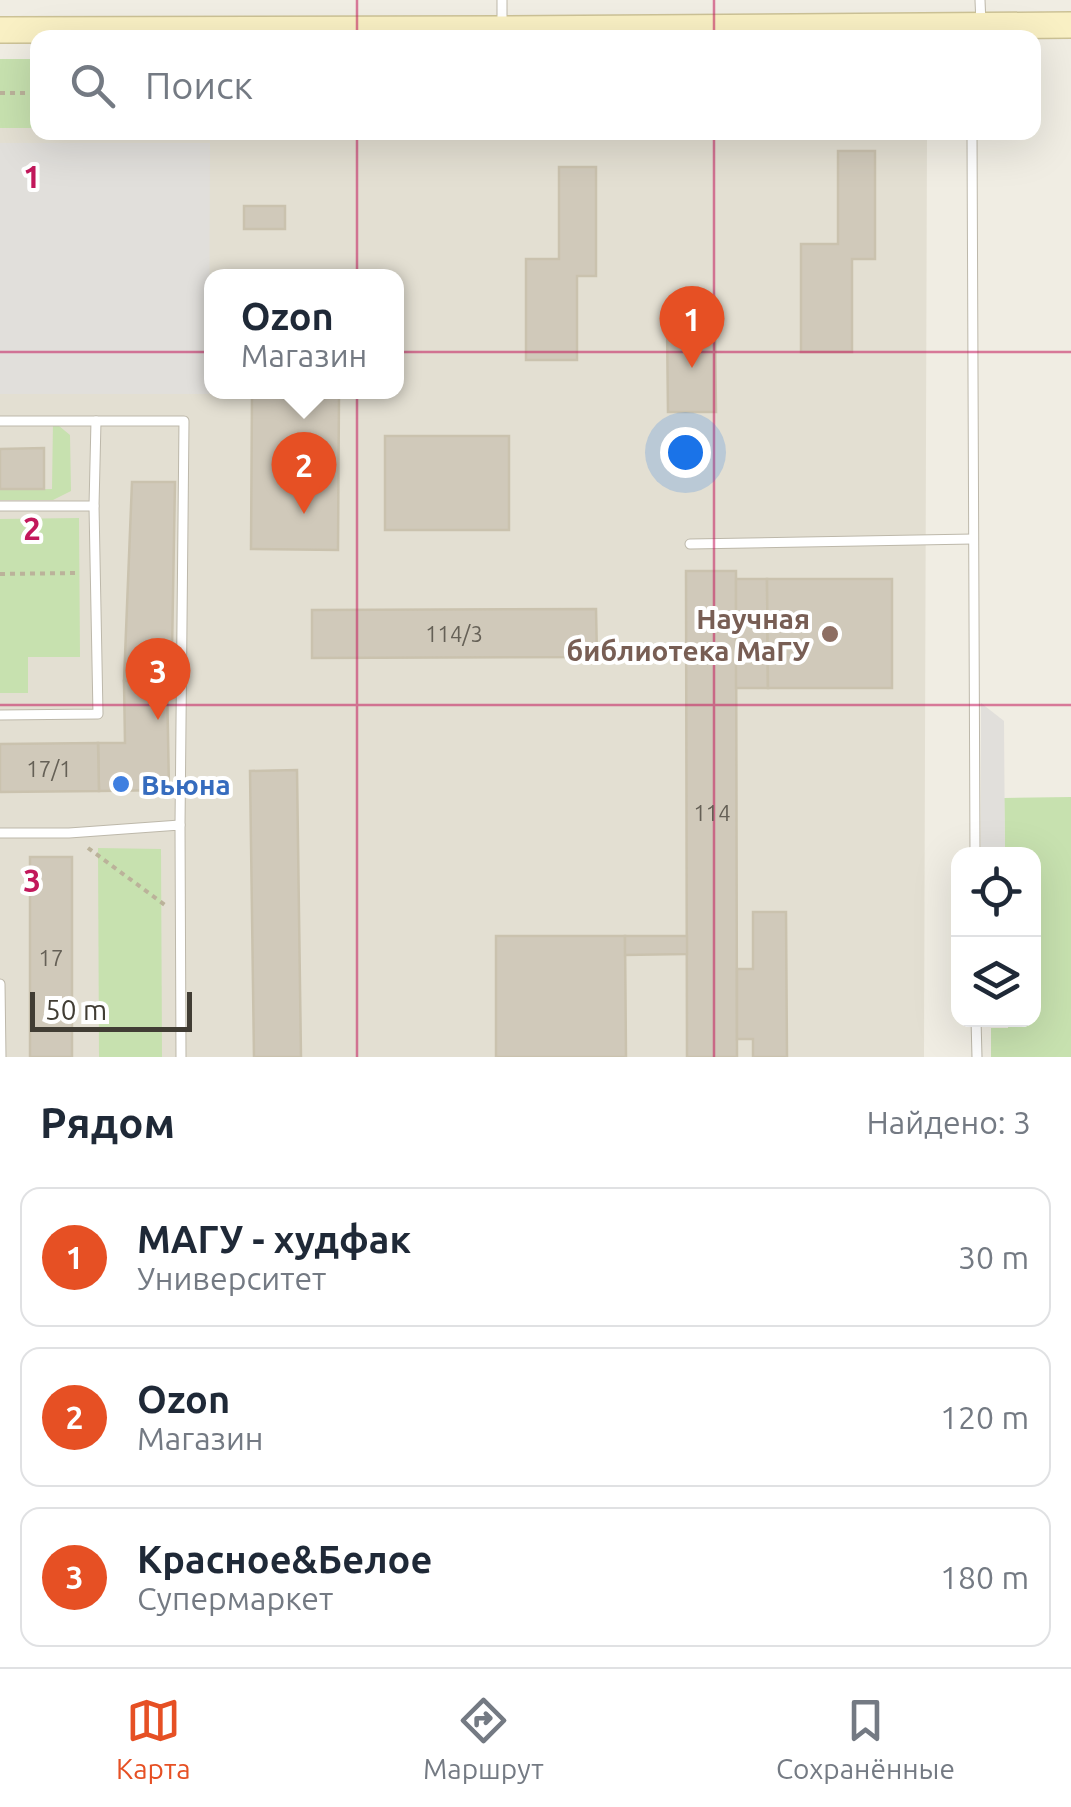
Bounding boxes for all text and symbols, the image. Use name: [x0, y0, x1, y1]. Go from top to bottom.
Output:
search box: [30, 30, 1041, 140]
icon: search: [65, 58, 120, 113]
text: Поиск: [145, 64, 253, 106]
text: 1: [23, 158, 41, 194]
popup: [204, 269, 404, 399]
pin: 1: [660, 286, 724, 368]
text: Ozon: [241, 295, 334, 337]
text: Магазин: [241, 337, 367, 373]
your location: [660, 427, 711, 478]
pin: 2: [272, 432, 336, 514]
text: 2: [23, 510, 41, 546]
place label: Научная библиотека МаГУ: [567, 603, 810, 666]
house number: 114/3: [425, 621, 483, 646]
marker: Научная библиотека МаГУ: [819, 623, 841, 645]
pin: 3: [126, 638, 190, 720]
house number: 17/1: [26, 756, 72, 781]
place label: Вьюна: [141, 769, 231, 800]
marker: Вьюна: [110, 773, 132, 795]
house number: 114: [693, 800, 731, 825]
map controls: [951, 847, 1041, 1027]
button: locate: [951, 847, 1041, 937]
text: 3: [23, 862, 41, 898]
button: layers: [951, 937, 1041, 1027]
house number: 17: [39, 945, 63, 970]
scale bar: [30, 987, 192, 1032]
text: 50 m: [45, 994, 107, 1025]
text: Рядом: [40, 1099, 175, 1146]
text: Найдено: 3: [866, 1104, 1031, 1140]
text: МАГУ - худфак: [137, 1218, 411, 1260]
text: 1: [65, 1239, 84, 1275]
text: 30 m: [958, 1239, 1029, 1275]
text: Университет: [137, 1260, 326, 1296]
text: Ozon: [137, 1378, 230, 1420]
text: 2: [65, 1399, 84, 1435]
text: 120 m: [940, 1399, 1029, 1435]
text: Магазин: [137, 1420, 264, 1456]
text: Красное&Белое: [137, 1538, 432, 1580]
text: 3: [65, 1559, 84, 1595]
text: 180 m: [940, 1559, 1029, 1595]
text: Супермаркет: [137, 1580, 333, 1616]
tab: Карта: [116, 1693, 191, 1784]
tab: Маршрут: [423, 1693, 544, 1784]
tab: Сохранённые: [776, 1693, 955, 1784]

